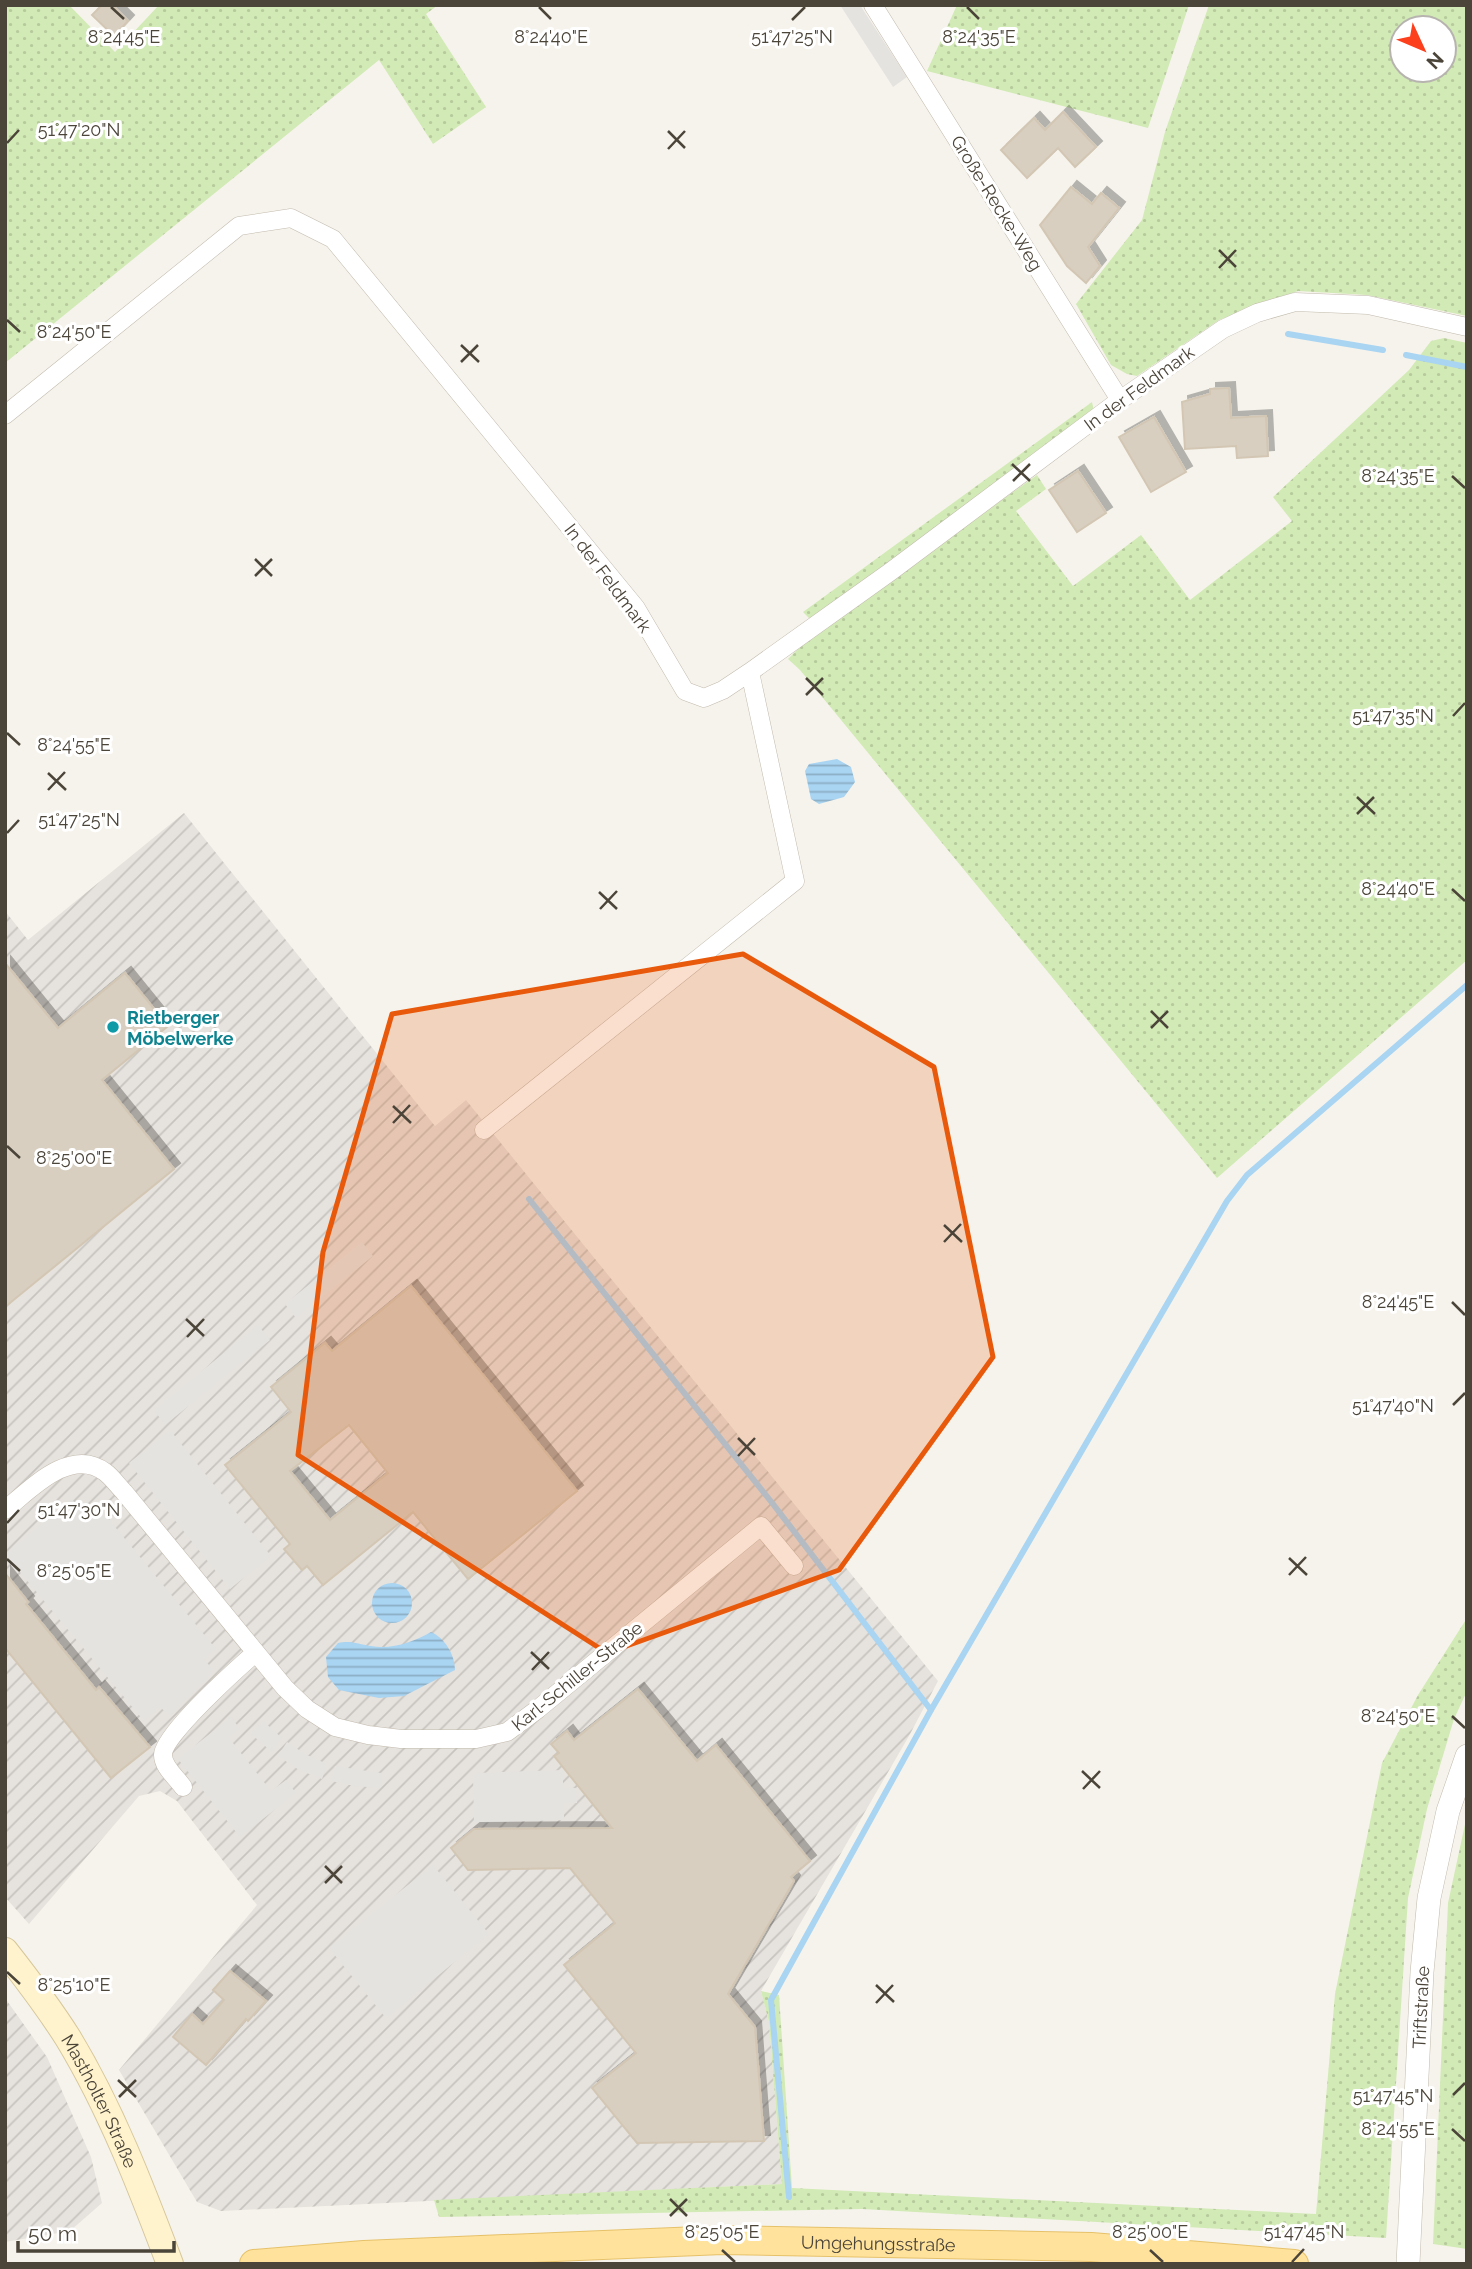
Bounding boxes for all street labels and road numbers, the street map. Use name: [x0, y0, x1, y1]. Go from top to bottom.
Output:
street label: Große-Recke-Weg: [947, 132, 1047, 274]
street label: In der Feldmark: [1080, 341, 1198, 435]
street label: In der Feldmark: [560, 519, 656, 637]
street label: Karl-Schiller-Straße: [507, 1617, 647, 1735]
street label: Triftstraße: [1408, 1964, 1433, 2049]
street label: Mastholter Straße: [58, 2030, 142, 2171]
street label: Umgehungsstraße: [801, 2231, 956, 2255]

